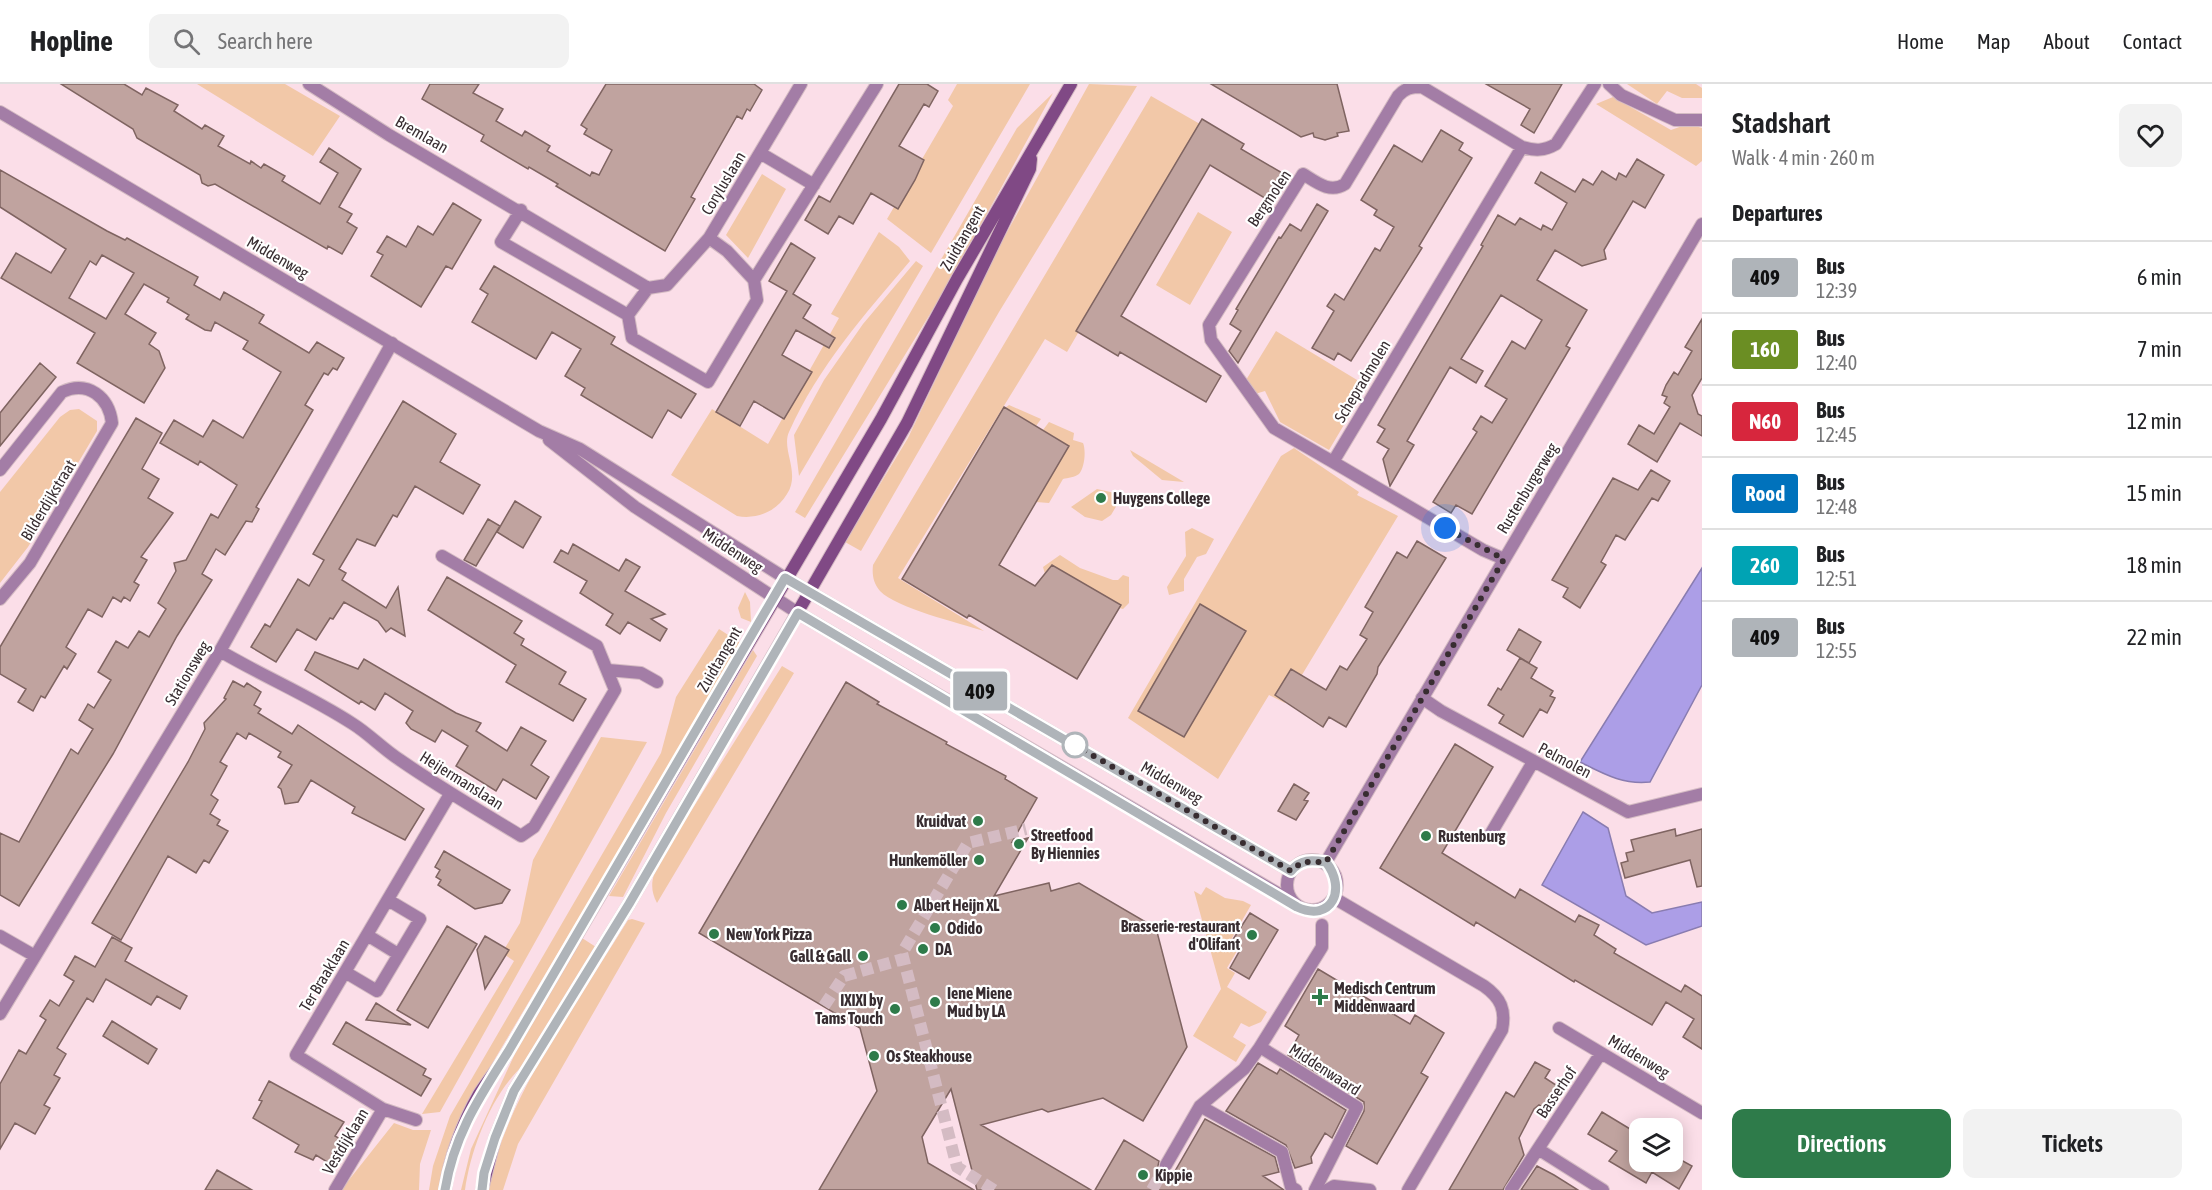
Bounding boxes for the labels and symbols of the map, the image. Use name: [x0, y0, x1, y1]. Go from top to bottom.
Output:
street label: Bremlaan: [392, 112, 452, 156]
street label: Coryluslaan: [697, 148, 750, 218]
street label: Bergmolen: [1244, 166, 1295, 230]
street label: Zuidtangent: [936, 202, 989, 274]
street label: Middenweg: [243, 232, 312, 283]
street label: Schepradmolen: [1330, 337, 1394, 426]
street label: Rustenburgerweg: [1493, 439, 1562, 537]
street label: Bilderdijkstraat: [17, 456, 80, 544]
place label: Huygens College: [1113, 489, 1210, 507]
marker: Huygens College: [1094, 491, 1108, 505]
your location: [1430, 513, 1460, 543]
street label: Middenweg: [699, 524, 767, 577]
street label: Zuidtangent: [693, 623, 746, 695]
street label: Stationsweg: [161, 638, 214, 709]
line badge: 409: [946, 672, 1014, 710]
unlabelled marker: [1062, 732, 1088, 758]
street label: Pelmolen: [1535, 739, 1595, 781]
street label: Heijermanslaan: [416, 747, 507, 814]
street label: Middenweg: [1137, 757, 1206, 808]
place label: Kruidvat: [916, 812, 966, 830]
marker: Kruidvat: [971, 814, 985, 828]
place label: Streetfood By Hiennies: [1031, 826, 1100, 862]
place label: Rustenburg: [1438, 827, 1505, 845]
marker: Rustenburg: [1419, 829, 1433, 843]
marker: Streetfood By Hiennies: [1012, 837, 1026, 851]
place label: Hunkemöller: [889, 851, 967, 869]
marker: Hunkemöller: [972, 853, 986, 867]
place label: Albert Heijn XL: [913, 896, 1000, 914]
marker: Albert Heijn XL: [895, 898, 909, 912]
place label: Brasserie-restaurant d'Olifant: [1121, 917, 1240, 953]
place label: Odido: [947, 919, 983, 937]
marker: Odido: [928, 921, 942, 935]
place label: New York Pizza: [726, 925, 812, 943]
marker: New York Pizza: [707, 927, 721, 941]
marker: Brasserie-restaurant d'Olifant: [1245, 928, 1259, 942]
street label: Ter Braaklaan: [295, 936, 353, 1014]
place label: DA: [935, 940, 952, 958]
marker: DA: [916, 942, 930, 956]
place label: Gall & Gall: [789, 947, 852, 965]
marker: Gall & Gall: [856, 949, 870, 963]
place label: Medisch Centrum Middenwaard: [1334, 979, 1436, 1015]
place label: Iene Miene Mud by LA: [947, 984, 1012, 1020]
marker: Medisch Centrum Middenwaard: [1311, 988, 1329, 1006]
place label: IXIXI by Tams Touch: [815, 991, 883, 1027]
marker: Iene Miene Mud by LA: [928, 995, 942, 1009]
marker: IXIXI by Tams Touch: [888, 1002, 902, 1016]
street label: Middenweg: [1605, 1031, 1673, 1082]
street label: Middenwaard: [1286, 1039, 1364, 1099]
place label: Os Steakhouse: [886, 1047, 972, 1065]
marker: Os Steakhouse: [867, 1049, 881, 1063]
street label: Basserhof: [1532, 1062, 1580, 1121]
street label: Vestdijklaan: [318, 1105, 373, 1178]
place label: Kippie: [1155, 1166, 1193, 1184]
marker: Kippie: [1136, 1168, 1150, 1182]

